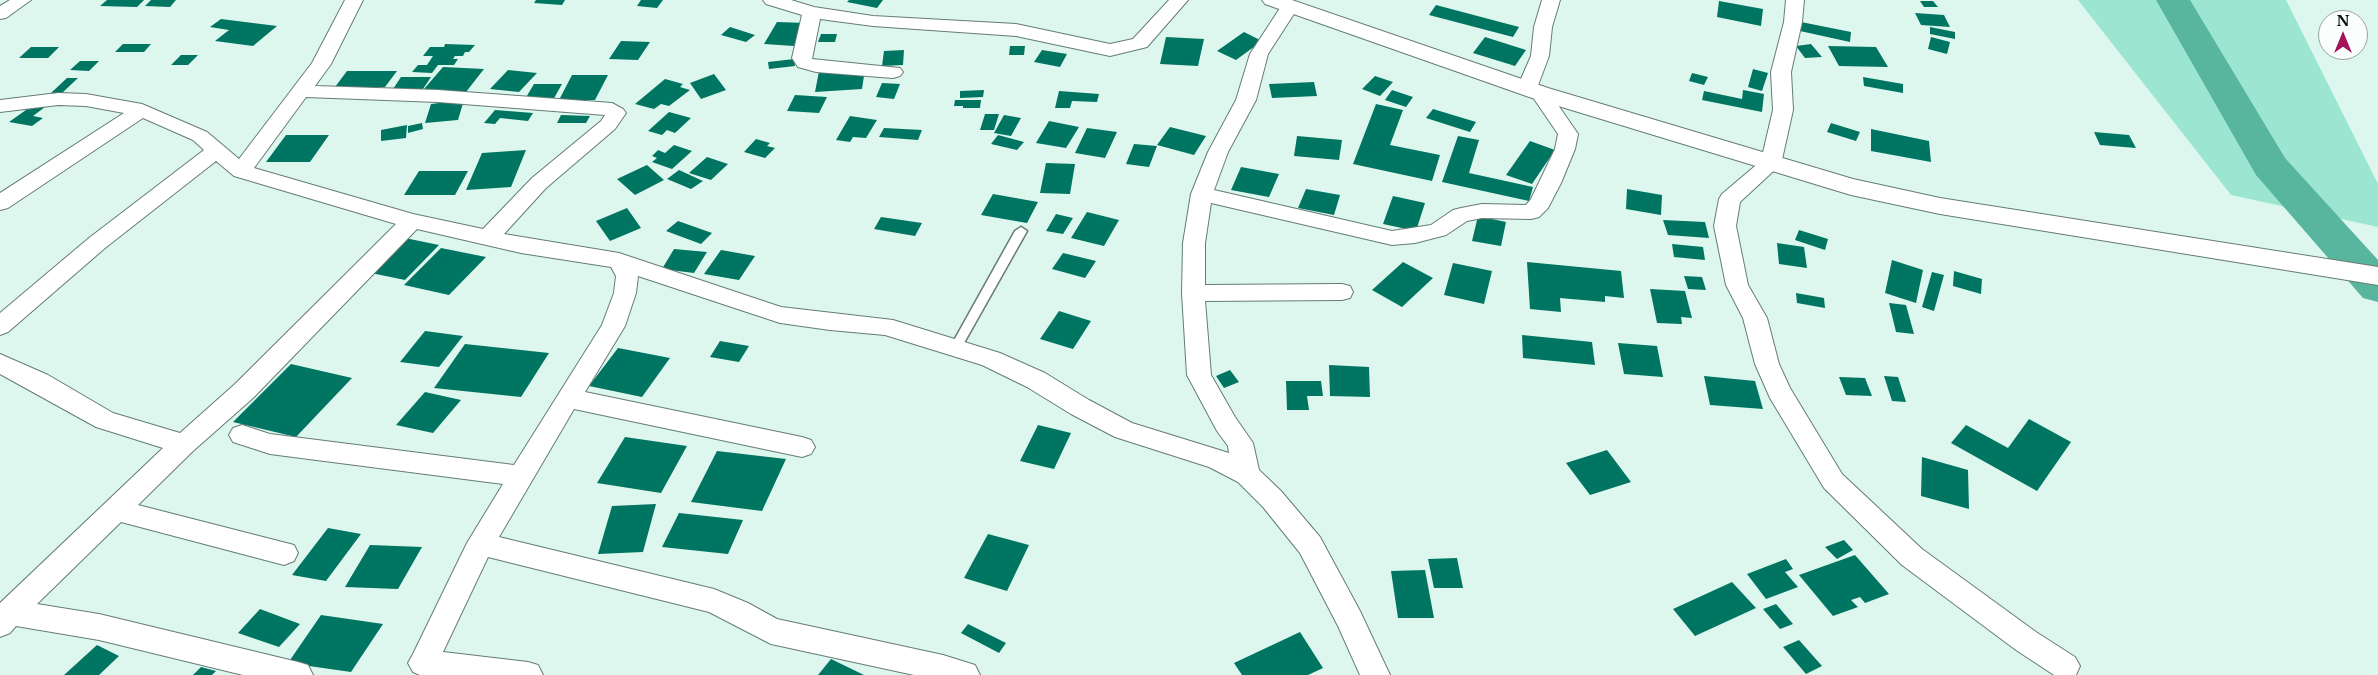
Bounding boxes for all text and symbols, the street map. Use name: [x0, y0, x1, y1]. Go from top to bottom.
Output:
north arrow: [2318, 10, 2368, 60]
text: N: [2336, 12, 2350, 30]

